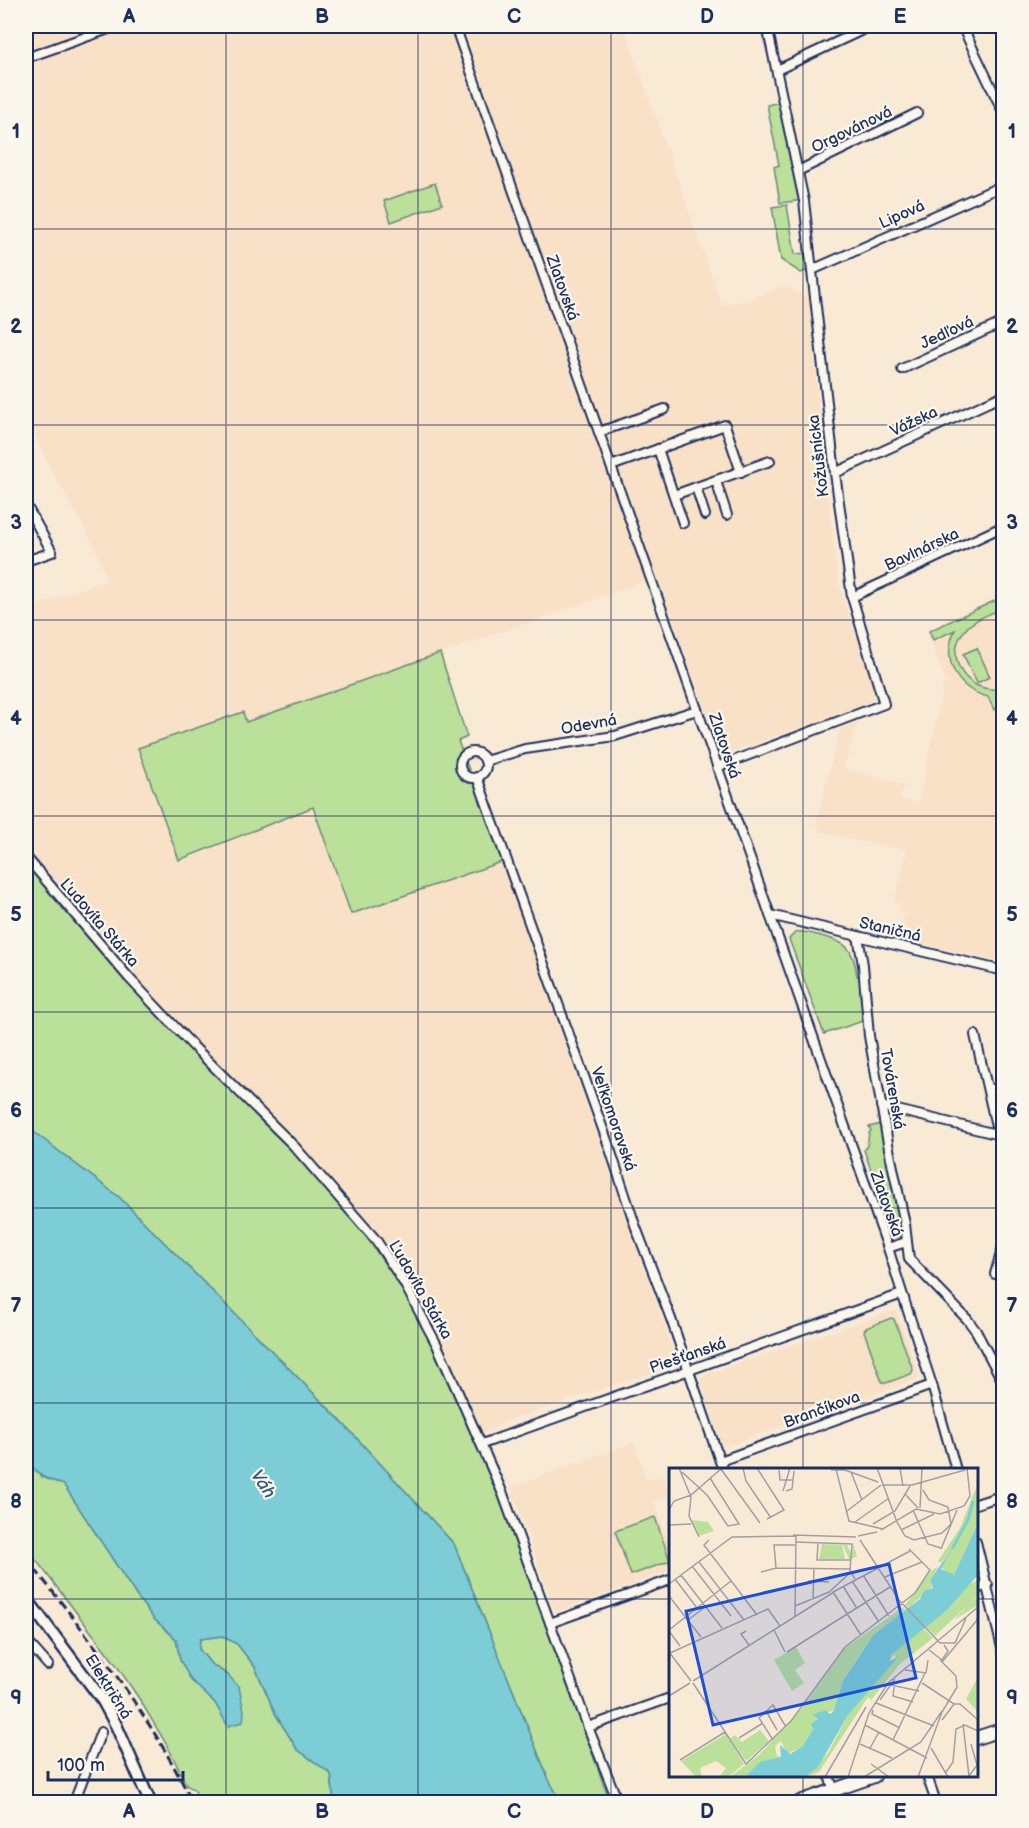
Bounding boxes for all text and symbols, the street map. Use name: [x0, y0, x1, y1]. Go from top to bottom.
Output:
text: A: [122, 5, 136, 29]
text: B: [315, 5, 329, 29]
text: C: [507, 5, 521, 29]
text: D: [700, 5, 714, 29]
text: E: [894, 5, 907, 29]
street label: Orgovánová: [809, 102, 895, 158]
text: 1: [12, 120, 20, 144]
text: 1: [1008, 120, 1016, 144]
street label: Lipová: [876, 197, 928, 233]
street label: Zlatovská: [541, 252, 583, 323]
street label: Jedľová: [917, 312, 977, 354]
text: 2: [10, 315, 22, 339]
text: 2: [1006, 315, 1018, 339]
street label: Vážska: [887, 403, 941, 441]
street label: Kožušnícka: [805, 414, 833, 498]
text: 3: [10, 511, 22, 535]
text: 3: [1006, 511, 1018, 535]
street label: Bavlnárska: [882, 525, 962, 575]
text: 4: [10, 707, 22, 731]
text: 4: [1006, 707, 1018, 731]
street label: Zlatovská: [704, 710, 744, 781]
street label: Odevná: [560, 711, 618, 739]
street label: Ľudovíta Stárka: [55, 875, 143, 971]
text: 5: [10, 903, 22, 927]
text: 5: [1006, 903, 1018, 927]
street label: Staničná: [857, 914, 923, 946]
street label: Továrenská: [876, 1047, 908, 1131]
street label: Veľkomoravská: [586, 1064, 640, 1174]
text: 6: [10, 1099, 22, 1123]
text: 6: [1006, 1099, 1018, 1123]
street label: Zlatovská: [865, 1168, 907, 1239]
street label: Ľudovíta Stárka: [384, 1237, 456, 1343]
text: 7: [10, 1294, 22, 1318]
text: 7: [1006, 1294, 1018, 1318]
street label: Piešťanská: [647, 1334, 729, 1378]
street label: Brančíkova: [781, 1387, 863, 1433]
water label: Váh: [246, 1466, 280, 1502]
inset map: [669, 1468, 978, 1777]
text: 8: [10, 1490, 22, 1514]
text: 8: [1006, 1490, 1018, 1514]
street label: Električná: [81, 1651, 135, 1723]
text: 9: [10, 1686, 22, 1710]
text: 9: [1006, 1686, 1018, 1710]
scale bar: [48, 1744, 183, 1782]
text: 100 m: [57, 1755, 105, 1776]
text: A: [122, 1800, 136, 1824]
text: B: [315, 1800, 329, 1824]
text: C: [507, 1800, 521, 1824]
text: D: [700, 1800, 714, 1824]
text: E: [894, 1800, 907, 1824]

